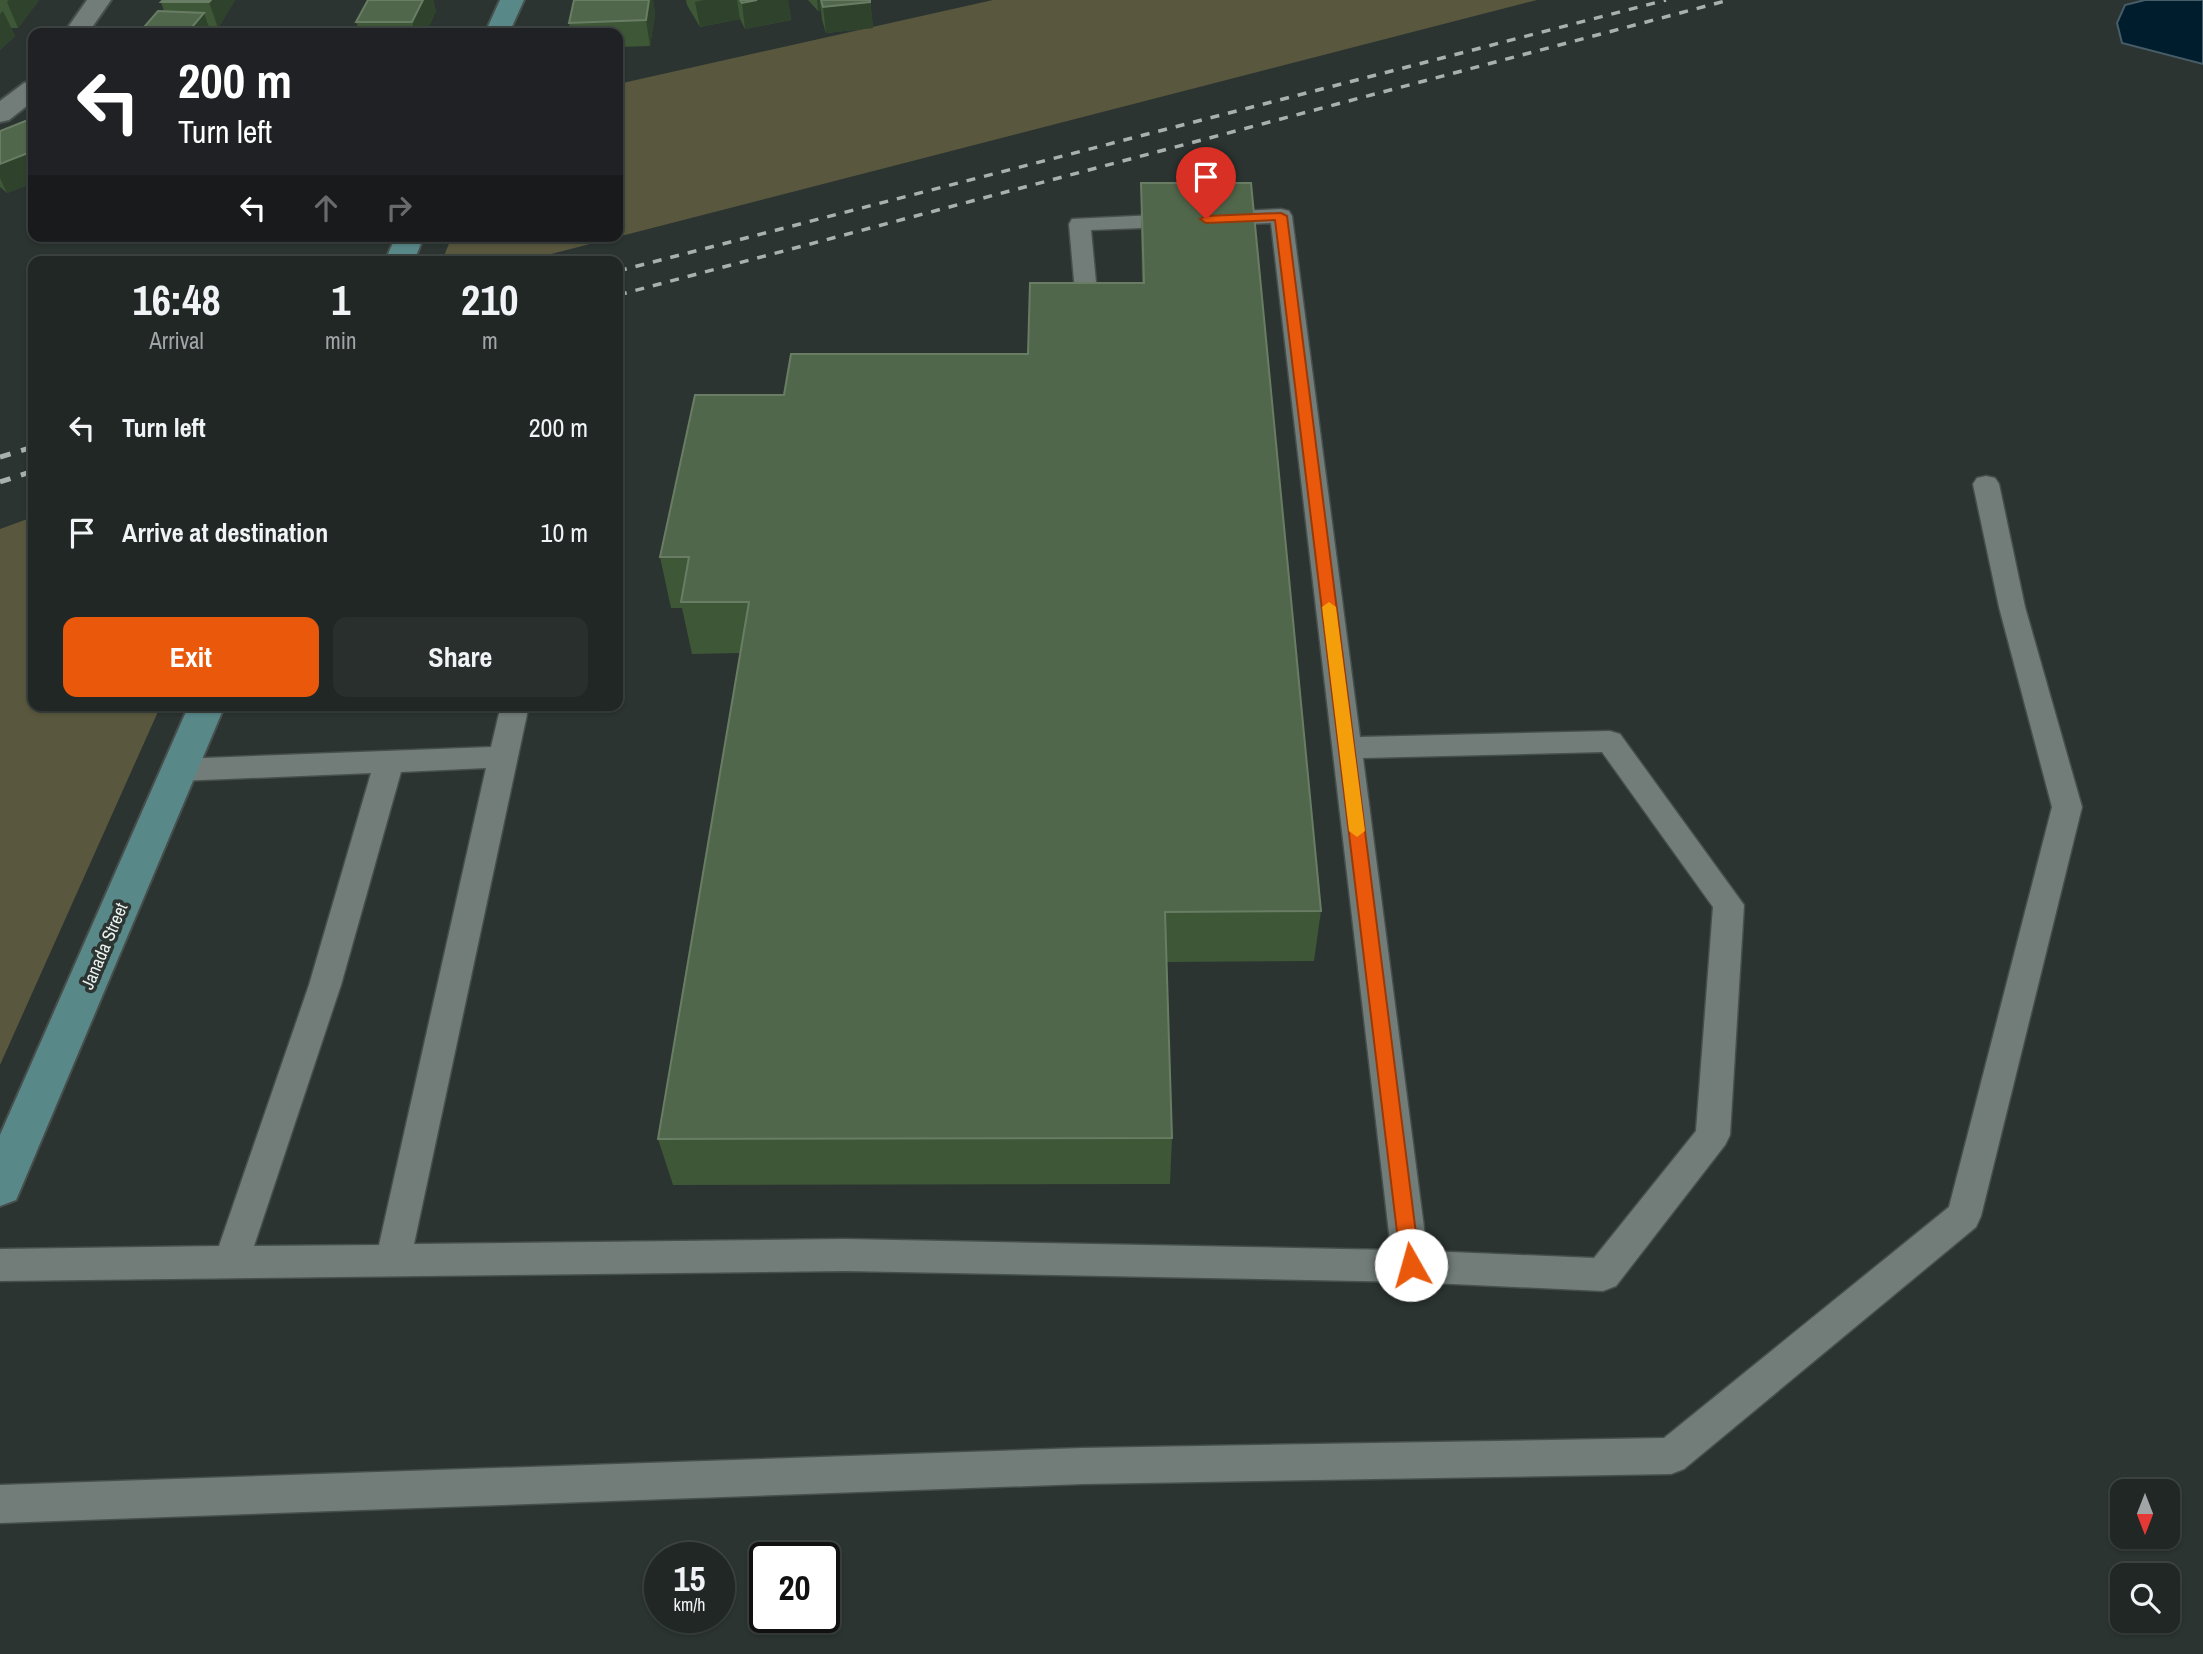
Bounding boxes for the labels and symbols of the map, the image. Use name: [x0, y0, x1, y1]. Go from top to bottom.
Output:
pin: [1176, 147, 1236, 219]
street label: Janada Street: [75, 899, 133, 993]
position arrow: [1374, 1228, 1448, 1302]
north arrow: [2110, 1479, 2180, 1549]
speed limit sign: 20: [749, 1542, 840, 1633]

